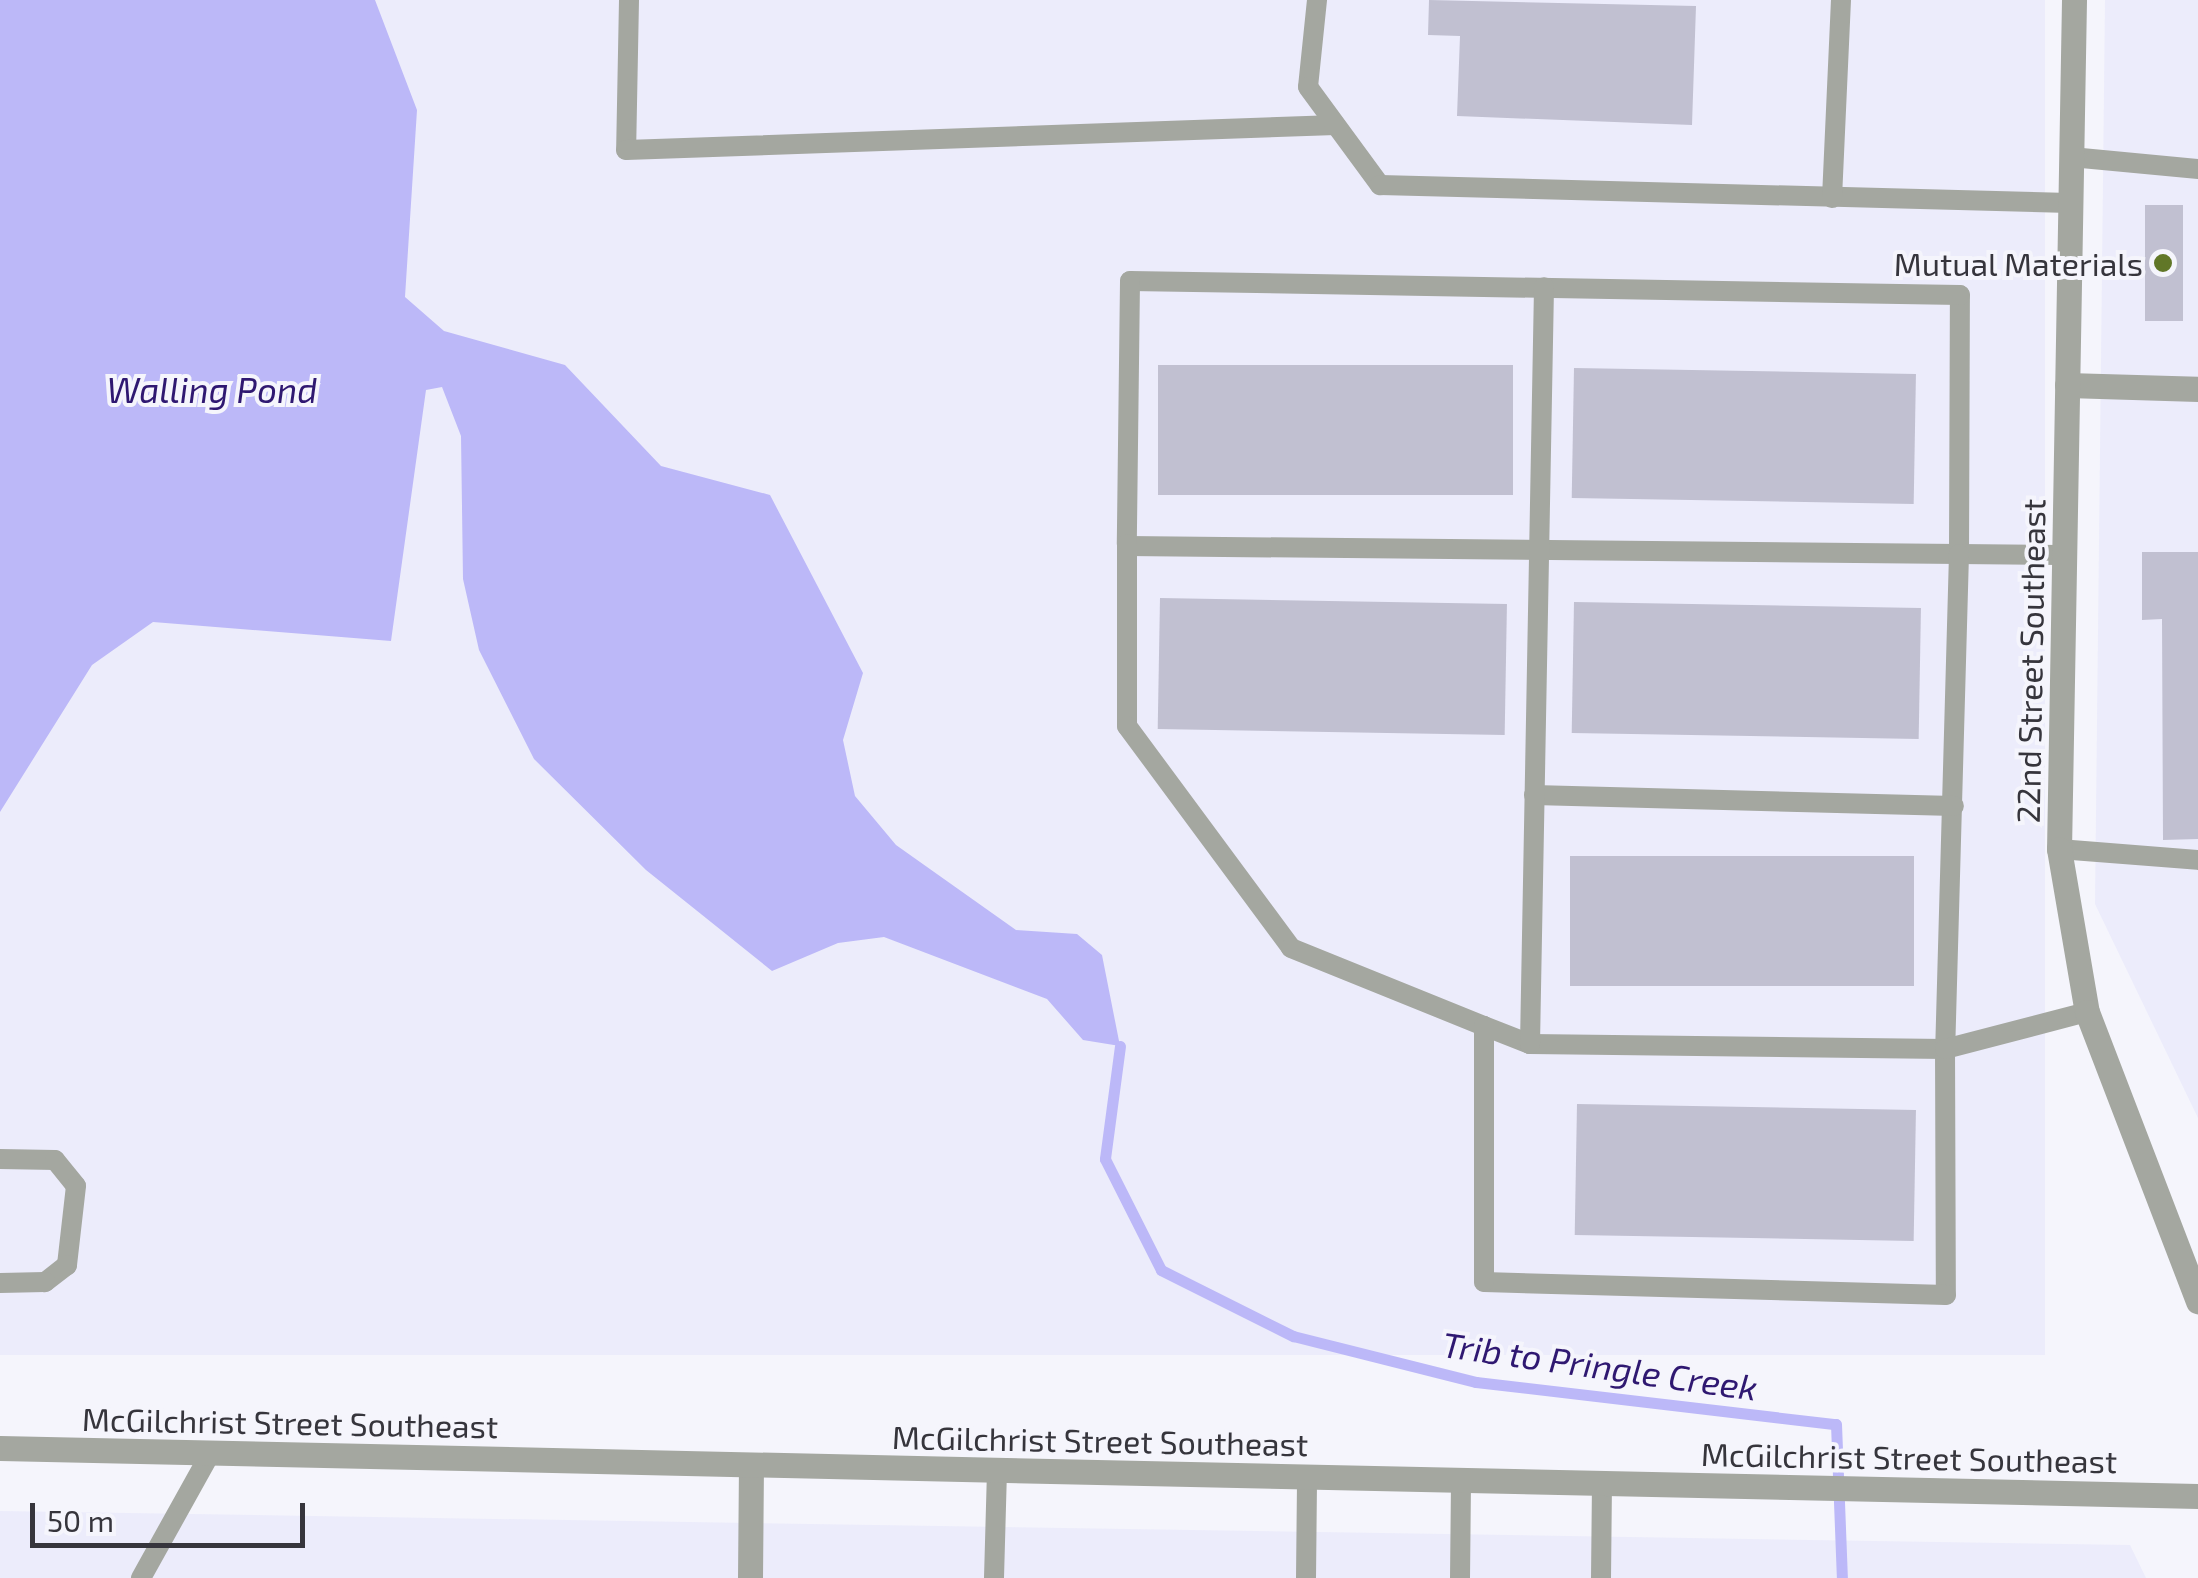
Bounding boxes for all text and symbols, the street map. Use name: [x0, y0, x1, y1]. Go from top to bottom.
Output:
place label: Mutual Materials: [1893, 244, 2143, 282]
marker: Mutual Materials: [2152, 252, 2174, 274]
water label: Walling Pond: [107, 368, 317, 410]
street label: 22nd Street Southeast: [2008, 498, 2052, 824]
water label: Trib to Pringle Creek: [1440, 1322, 1760, 1408]
street label: McGilchrist Street Southeast: [82, 1399, 498, 1445]
street label: McGilchrist Street Southeast: [892, 1417, 1308, 1463]
street label: McGilchrist Street Southeast: [1701, 1434, 2117, 1480]
scale bar: [35, 1483, 310, 1545]
text: 50 m: [47, 1502, 114, 1538]

